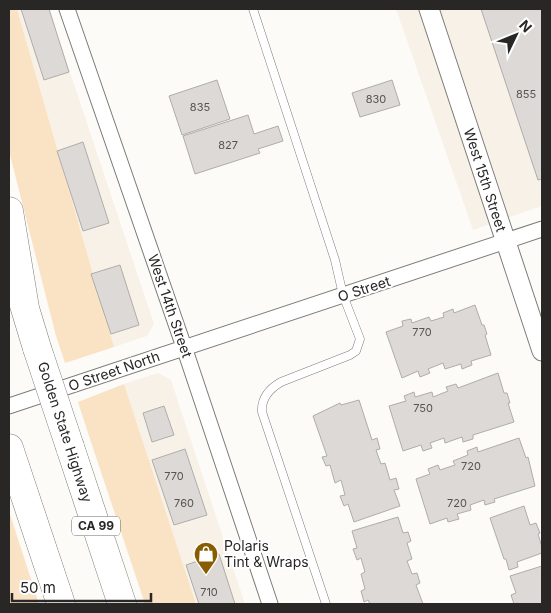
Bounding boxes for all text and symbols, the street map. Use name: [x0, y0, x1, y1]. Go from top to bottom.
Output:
north arrow: [491, 10, 541, 60]
text: N: [516, 16, 536, 35]
house number: 855: [516, 87, 536, 101]
house number: 830: [366, 92, 386, 106]
house number: 835: [190, 100, 210, 114]
street label: West 15th Street: [461, 126, 510, 234]
house number: 827: [218, 138, 238, 152]
street label: West 14th Street: [145, 252, 196, 360]
street label: O Street: [335, 272, 393, 305]
house number: 770: [412, 325, 432, 339]
street label: O Street North: [66, 347, 162, 394]
street label: Golden State Highway: [35, 359, 96, 504]
house number: 750: [413, 401, 433, 415]
house number: 720: [461, 459, 481, 473]
house number: 770: [164, 469, 184, 483]
house number: 760: [174, 496, 194, 510]
house number: 720: [447, 496, 467, 510]
road number: CA 99: [72, 516, 120, 536]
place label: Polaris Tint & Wraps: [224, 537, 309, 570]
shop icon: Polaris Tint & Wraps: [193, 541, 219, 575]
scale bar: [12, 570, 151, 602]
text: 50 m: [20, 578, 56, 597]
house number: 710: [200, 585, 218, 599]

